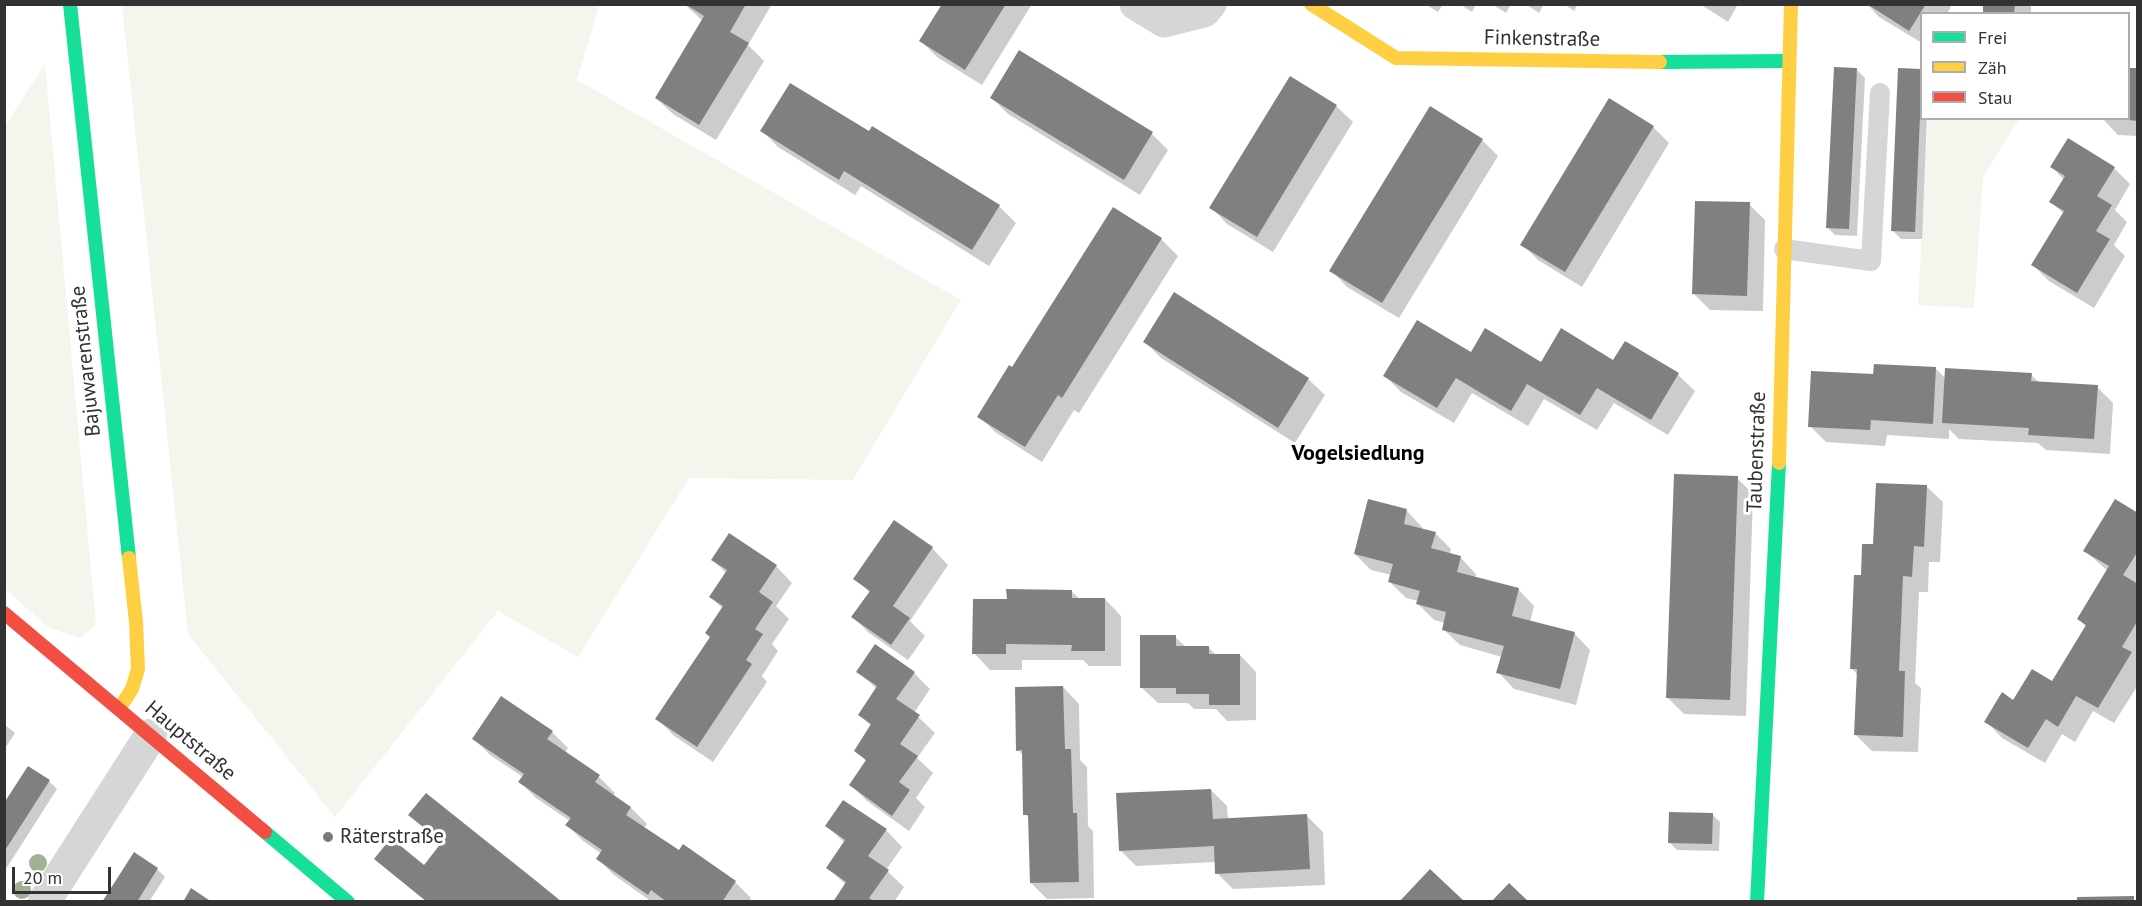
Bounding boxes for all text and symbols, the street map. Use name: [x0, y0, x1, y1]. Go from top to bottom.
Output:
legend: [1920, 12, 2130, 120]
street label: Finkenstraße: [1484, 25, 1600, 53]
text: Frei: [1978, 26, 2007, 49]
text: Zäh: [1978, 56, 2007, 79]
text: Stau: [1978, 86, 2012, 109]
street label: Bajuwarenstraße: [66, 284, 106, 438]
street label: Taubenstraße: [1742, 391, 1772, 513]
district label: Vogelsiedlung: [1291, 441, 1425, 467]
street label: Hauptstraße: [139, 696, 241, 786]
place label: Räterstraße: [340, 824, 444, 850]
marker: Räterstraße: [321, 830, 335, 844]
scale bar: [15, 855, 114, 893]
text: 20 m: [23, 866, 62, 889]

